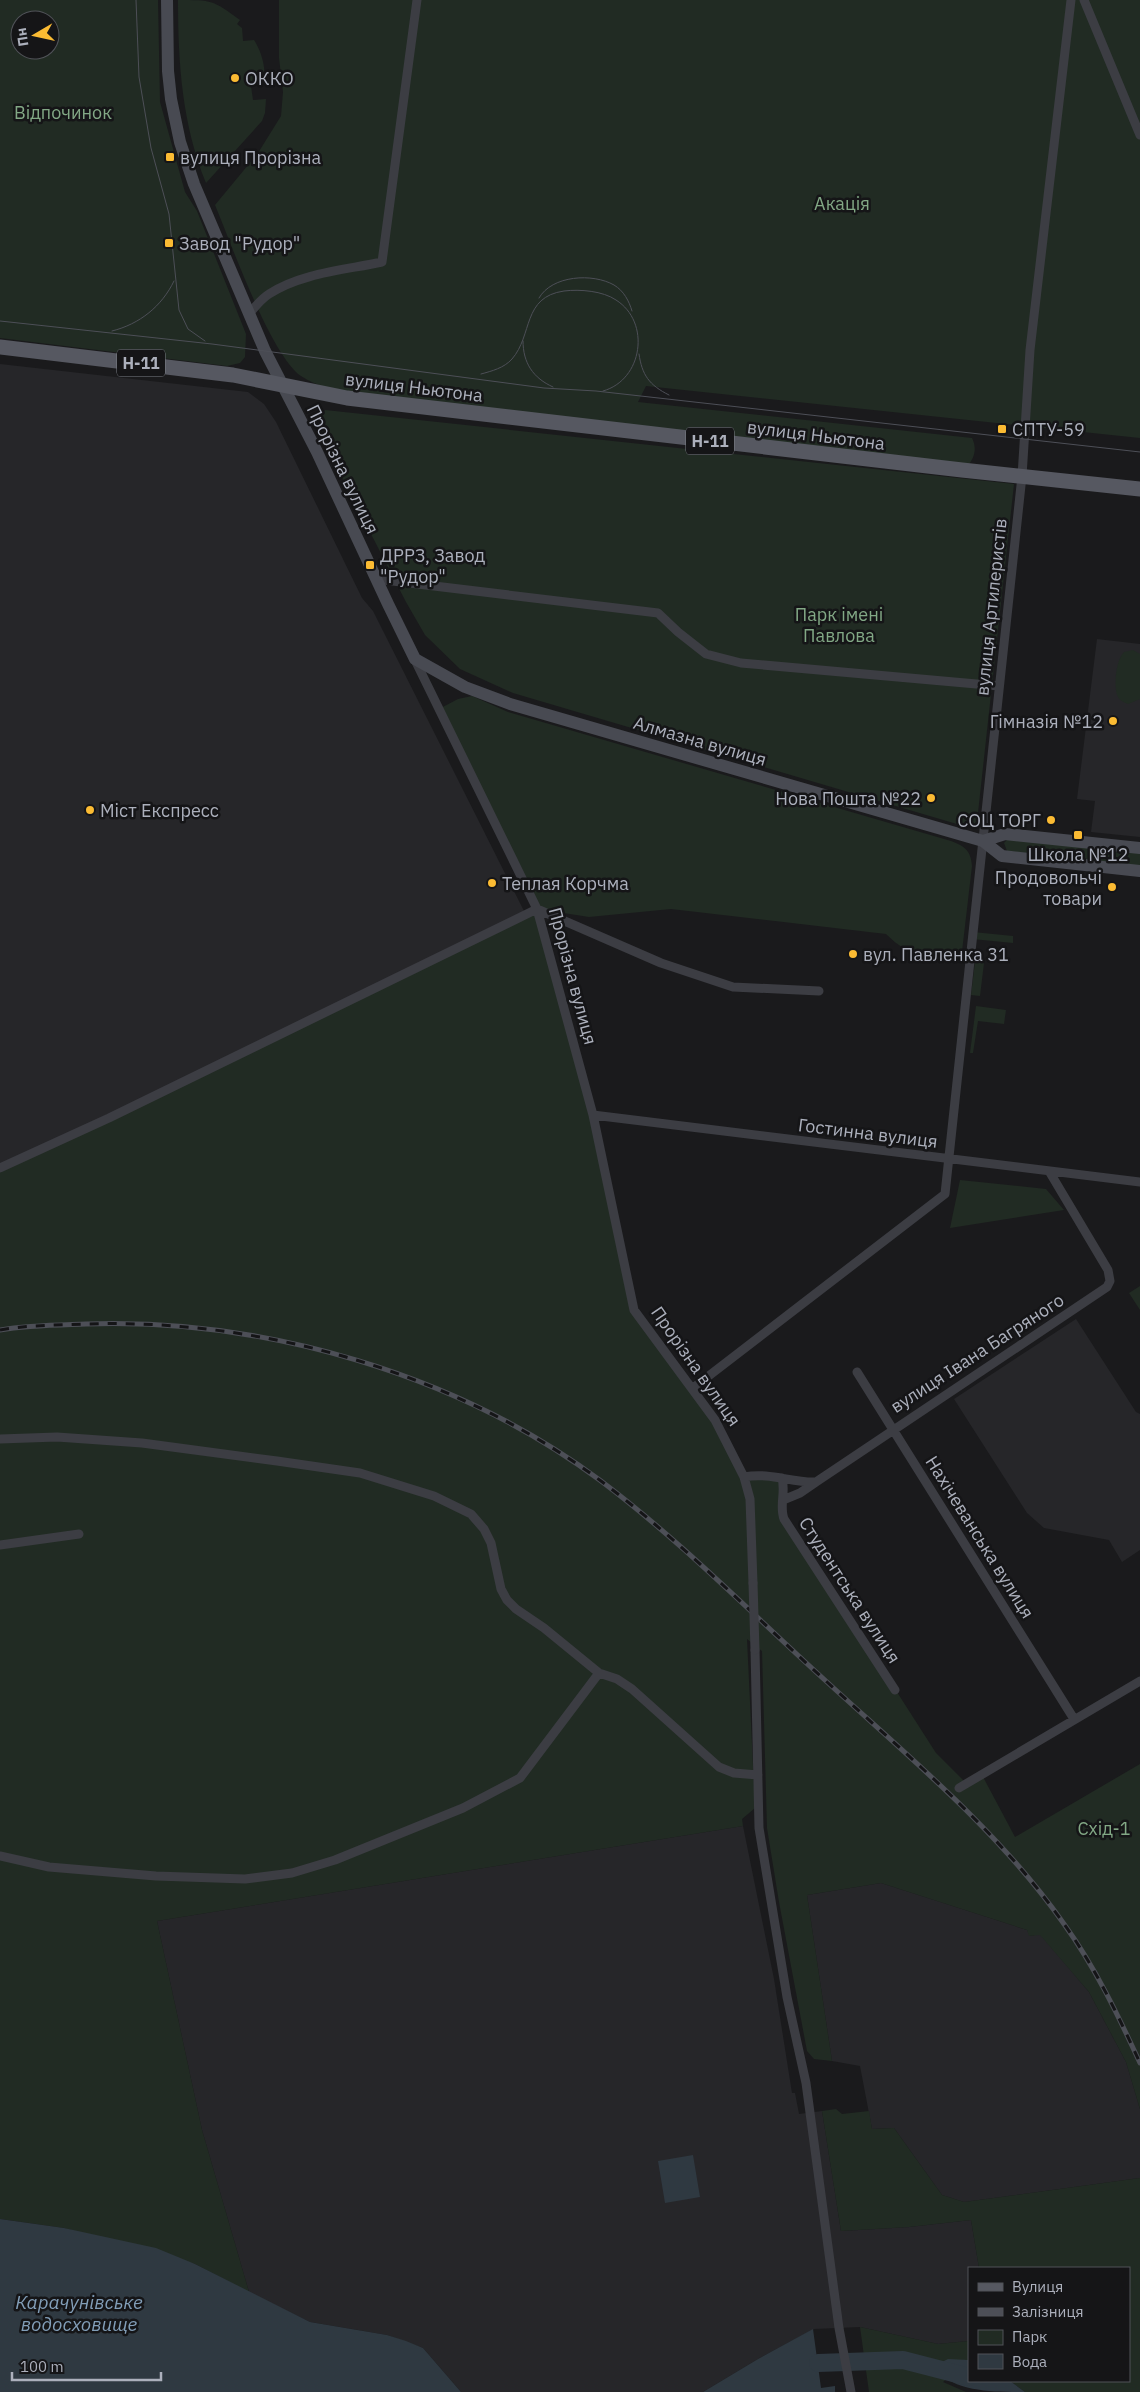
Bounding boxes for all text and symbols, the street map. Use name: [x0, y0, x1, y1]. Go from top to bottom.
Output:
north arrow: [10, 10, 60, 60]
text: Пн: [12, 26, 32, 48]
place label: ОККО: [245, 67, 294, 90]
marker: ОККО: [229, 72, 241, 84]
park label: Відпочинок: [14, 101, 112, 124]
place label: вулиця Прорізна: [180, 146, 322, 169]
marker: вулиця Прорізна: [164, 151, 176, 163]
park label: Акація: [814, 192, 870, 215]
place label: Завод "Рудор": [179, 232, 300, 255]
marker: Завод "Рудор": [163, 237, 175, 249]
road number: Н-11: [117, 349, 165, 376]
street label: вулиця Ньютона: [344, 367, 485, 407]
street label: Прорізна вулиця: [302, 401, 384, 537]
street label: вулиця Ньютона: [746, 415, 887, 455]
place label: СПТУ-59: [1012, 418, 1085, 441]
marker: СПТУ-59: [996, 423, 1008, 435]
road number: Н-11: [686, 428, 734, 454]
street label: вулиця Артилеристів: [970, 517, 1012, 697]
place label: ДРРЗ, Завод "Рудор": [380, 544, 486, 588]
marker: ДРРЗ, Завод "Рудор": [364, 559, 376, 571]
park label: Парк імені Павлова: [795, 603, 883, 647]
place label: Гімназія №12: [990, 710, 1103, 733]
street label: Алмазна вулиця: [631, 711, 769, 771]
marker: Гімназія №12: [1107, 715, 1119, 727]
place label: Нова Пошта №22: [775, 787, 921, 810]
marker: Нова Пошта №22: [925, 792, 937, 804]
place label: Міст Експресс: [100, 799, 219, 822]
marker: Міст Експресс: [84, 804, 96, 816]
place label: СОЦ ТОРГ: [957, 809, 1041, 832]
marker: СОЦ ТОРГ: [1045, 814, 1057, 826]
marker: Школа №12: [1072, 829, 1084, 841]
place label: Школа №12: [1028, 843, 1128, 866]
place label: Продовольчі товари: [995, 866, 1102, 910]
place label: Теплая Корчма: [502, 872, 629, 895]
marker: Теплая Корчма: [486, 877, 498, 889]
marker: Продовольчі товари: [1106, 881, 1118, 893]
street label: Прорізна вулиця: [544, 905, 602, 1047]
place label: вул. Павленка 31: [863, 943, 1009, 966]
marker: вул. Павленка 31: [847, 948, 859, 960]
street label: Гостинна вулиця: [797, 1113, 939, 1153]
street label: вулиця Івана Багряного: [886, 1288, 1068, 1418]
street label: Прорізна вулиця: [646, 1302, 746, 1430]
street label: Нахічеванська вулиця: [921, 1451, 1039, 1623]
street label: Студентська вулиця: [794, 1513, 906, 1667]
park label: Схід-1: [1077, 1817, 1131, 1840]
legend: [968, 2267, 1130, 2382]
text: Вулиця: [1012, 2277, 1063, 2296]
water label: Карачунівське водосховище: [15, 2290, 143, 2336]
text: Залізниця: [1012, 2302, 1083, 2321]
text: Парк: [1012, 2327, 1047, 2346]
scale bar: [12, 2350, 161, 2382]
text: Вода: [1012, 2352, 1047, 2371]
text: 100 m: [20, 2357, 64, 2376]

